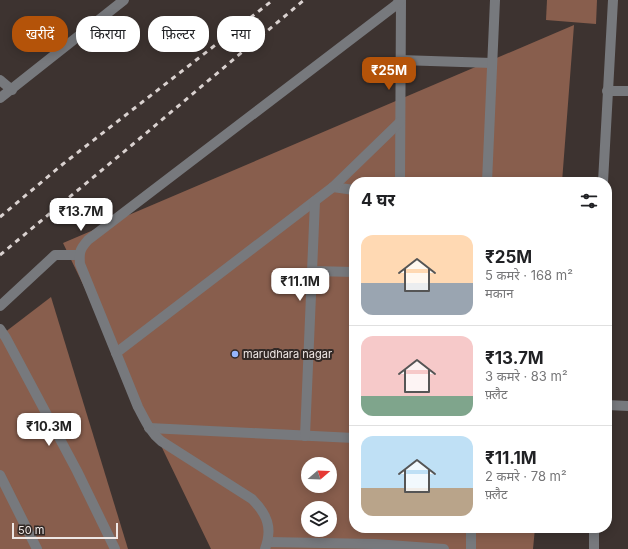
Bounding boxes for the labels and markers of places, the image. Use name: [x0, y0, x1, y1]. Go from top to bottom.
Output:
pin: ₹25M: [365, 57, 413, 91]
pin: ₹13.7M: [48, 198, 114, 232]
pin: ₹11.1M: [267, 268, 333, 302]
place label: marudhara nagar: [243, 347, 332, 361]
marker: marudhara nagar: [230, 349, 240, 359]
pin: ₹10.3M: [16, 413, 82, 447]

